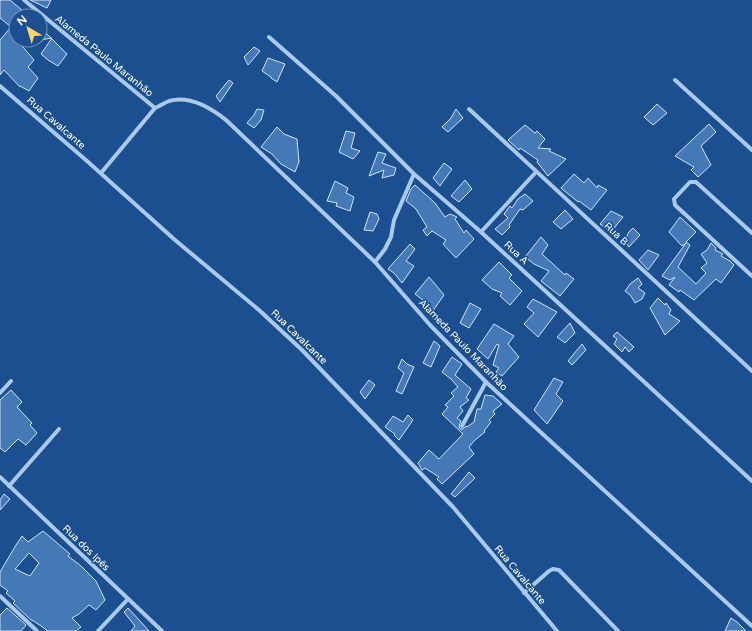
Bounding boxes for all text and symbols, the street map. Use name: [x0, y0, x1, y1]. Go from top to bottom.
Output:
north arrow: [8, 8, 48, 48]
text: N: [15, 13, 30, 28]
street label: Alameda Paulo Maranhão: [53, 13, 155, 99]
street label: Rua Cavalcante: [24, 94, 88, 152]
street label: Rua B: [602, 220, 631, 248]
street label: Rua A: [501, 239, 531, 267]
street label: Alameda Paulo Maranhão: [416, 297, 510, 393]
street label: Rua Cavalcante: [268, 307, 330, 367]
street label: Rua dos Ipês: [60, 523, 112, 574]
street label: Rua Cavalcante: [492, 543, 548, 607]

